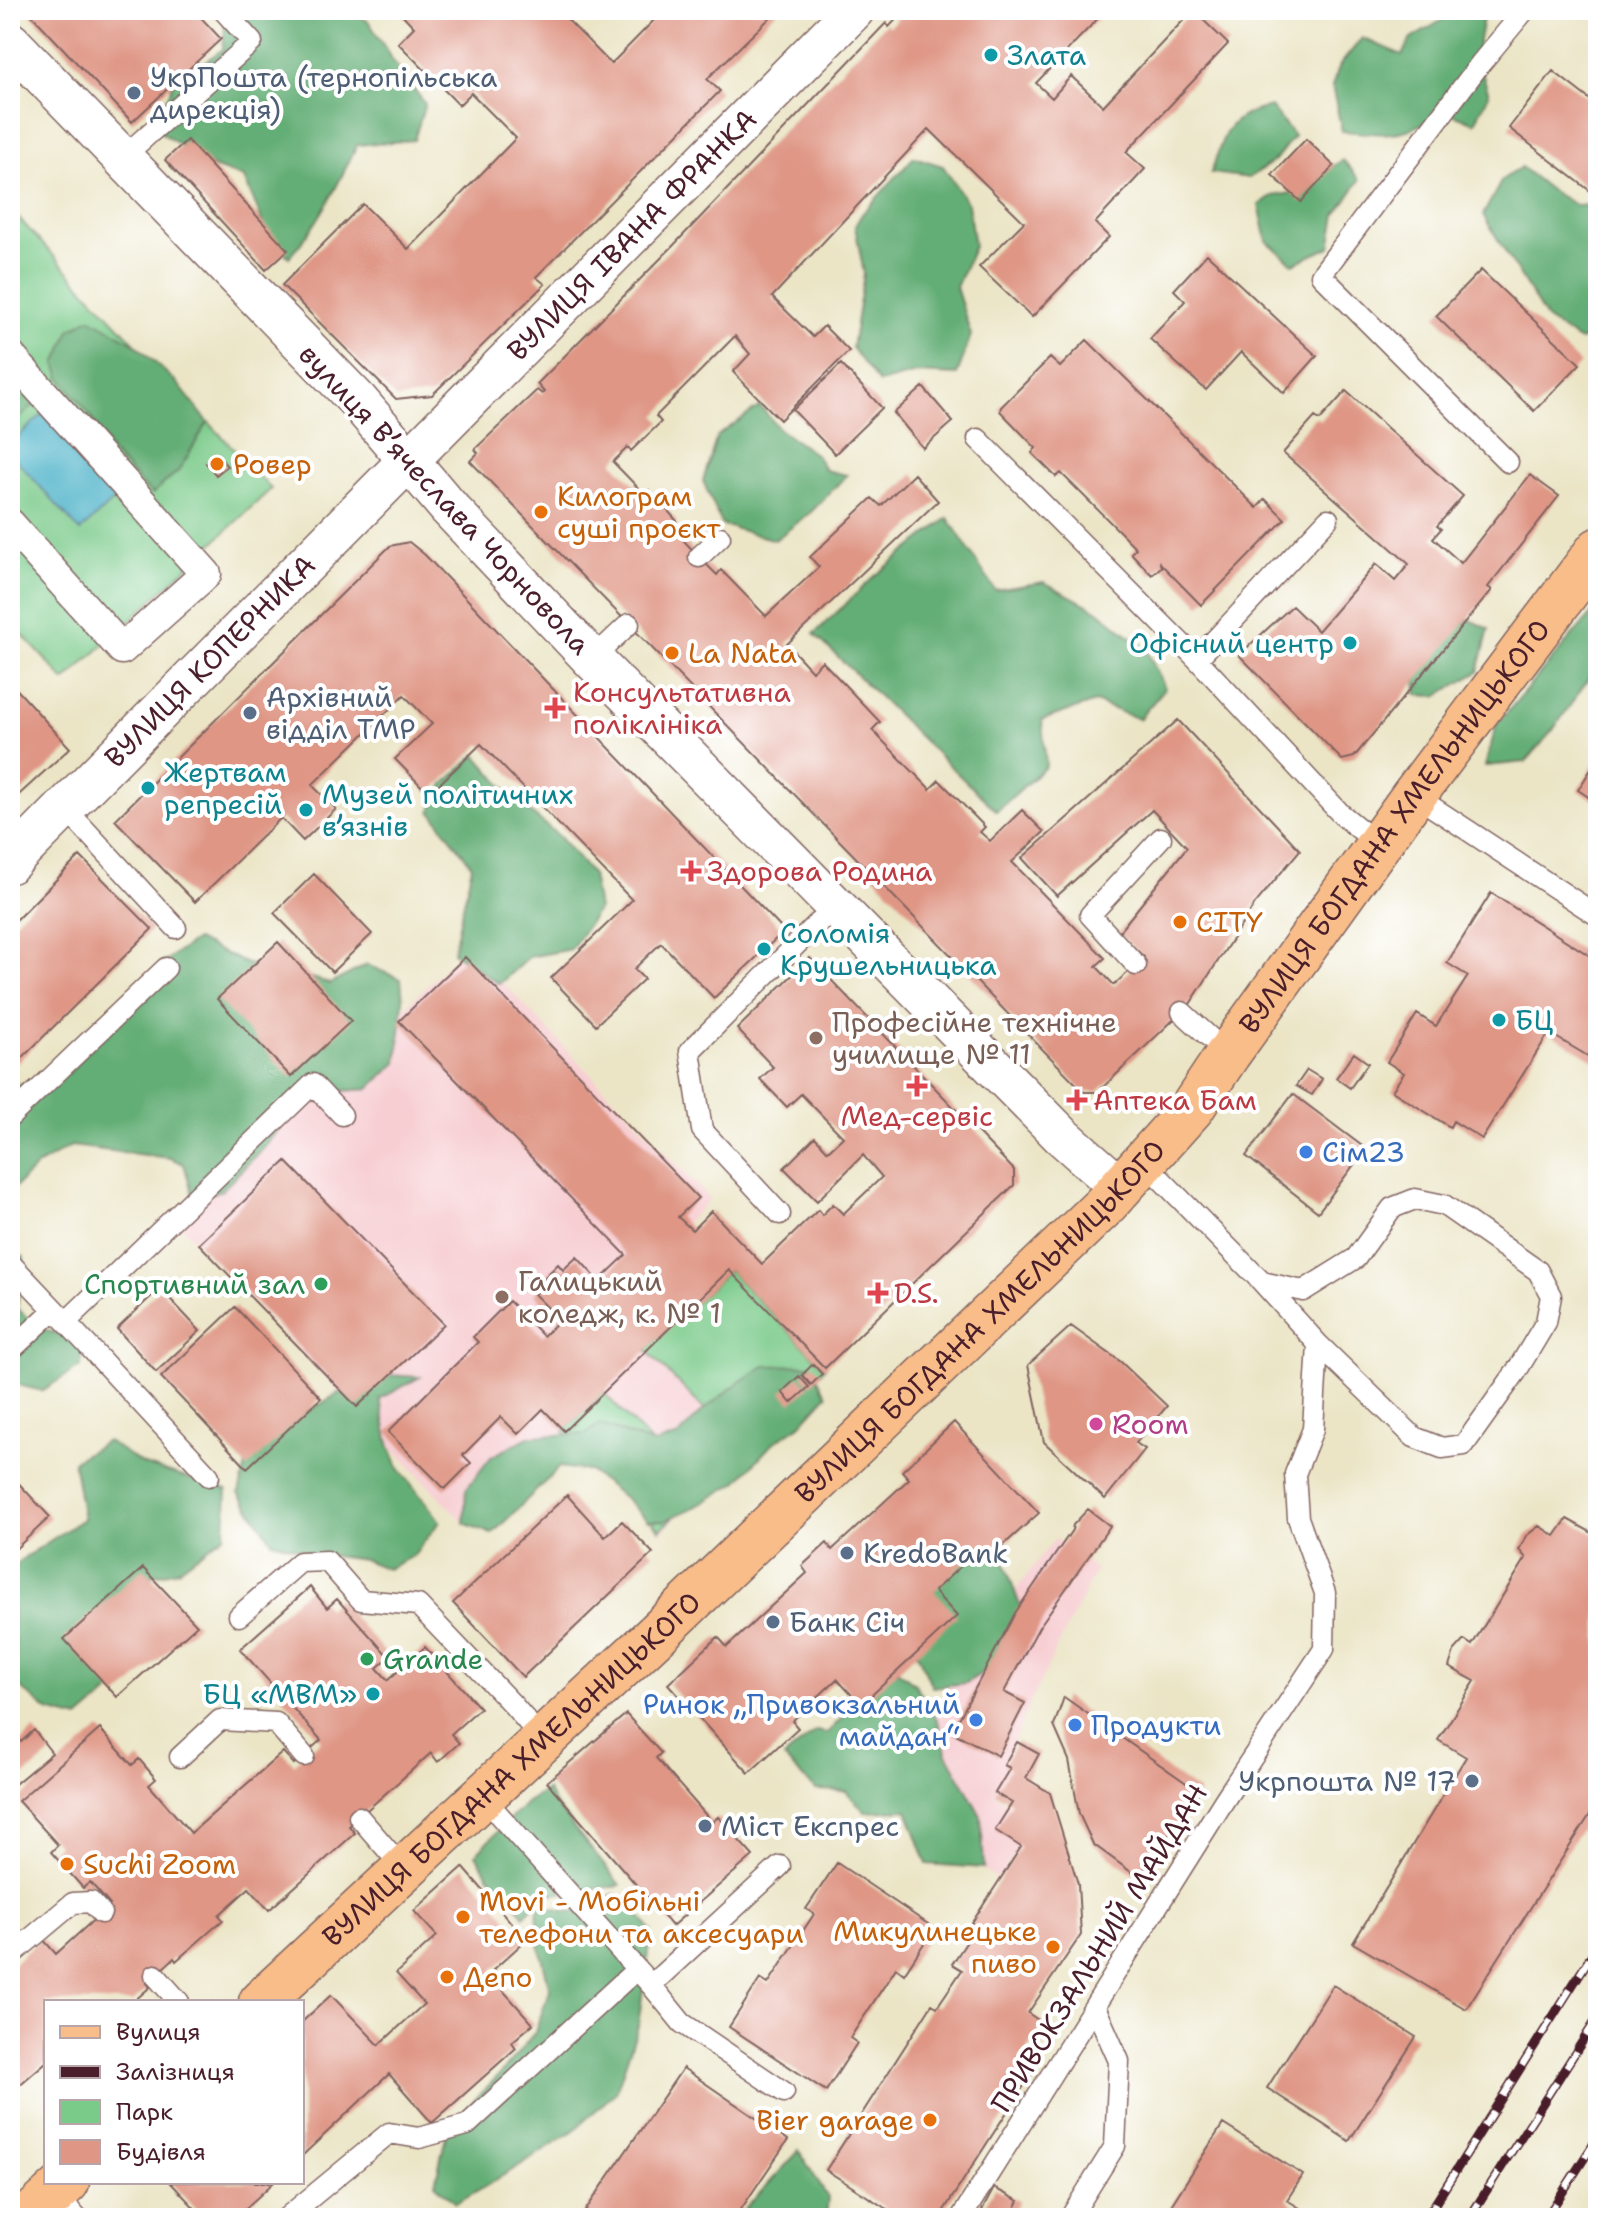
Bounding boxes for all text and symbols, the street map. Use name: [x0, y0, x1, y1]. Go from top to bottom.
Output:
place label: Злата: [1007, 36, 1086, 74]
marker: Злата: [982, 46, 1000, 64]
place label: УкрПошта (тернопільська дирекція): [150, 58, 497, 128]
marker: УкрПошта (тернопільська дирекція): [125, 84, 143, 102]
street label: ВУЛИЦЯ ІВАНА ФРАНКА: [499, 100, 765, 369]
street label: вулиця Вʼячеслава Чорновола: [291, 335, 599, 663]
place label: Ровер: [233, 445, 312, 483]
marker: Ровер: [208, 455, 226, 473]
place label: Килограм суші проєкт: [557, 477, 721, 547]
marker: Килограм суші проєкт: [532, 503, 550, 521]
street label: ВУЛИЦЯ КОПЕРНИКА: [96, 546, 324, 776]
street label: ВУЛИЦЯ БОГДАНА ХМЕЛЬНИЦЬКОГО: [1230, 611, 1559, 1041]
place label: Офісний центр: [1129, 624, 1334, 662]
place label: La Nata: [688, 634, 797, 672]
marker: Офісний центр: [1341, 634, 1359, 652]
marker: La Nata: [663, 644, 681, 662]
place label: Консультативна поліклініка: [573, 673, 791, 743]
place label: Архівний відділ ТМР: [266, 678, 416, 748]
marker: Консультативна поліклініка: [544, 697, 566, 719]
marker: Архівний відділ ТМР: [241, 704, 259, 722]
place label: Жертвам репресій: [164, 753, 286, 823]
place label: Музей політичних в’язнів: [322, 775, 573, 845]
marker: Жертвам репресій: [139, 779, 157, 797]
marker: Музей політичних в’язнів: [297, 801, 315, 819]
place label: Здорова Родина: [707, 852, 932, 890]
marker: Здорова Родина: [682, 862, 700, 880]
place label: CITY: [1196, 903, 1263, 941]
marker: CITY: [1171, 913, 1189, 931]
place label: Соломія Крушельницька: [780, 914, 997, 984]
marker: Соломія Крушельницька: [755, 940, 773, 958]
place label: БЦ: [1515, 1001, 1554, 1039]
place label: Професійне технічне училище № 11: [832, 1003, 1117, 1073]
marker: БЦ: [1490, 1011, 1508, 1029]
marker: Професійне технічне училище № 11: [807, 1029, 825, 1047]
marker: Мед-сервіс: [908, 1077, 926, 1095]
place label: Аптека Бам: [1093, 1081, 1257, 1119]
marker: Аптека Бам: [1068, 1091, 1086, 1109]
place label: Мед-сервіс: [841, 1097, 993, 1135]
street label: ВУЛИЦЯ БОГДАНА ХМЕЛЬНИЦЬКОГО: [786, 1132, 1173, 1511]
place label: Сім23: [1322, 1133, 1405, 1171]
marker: Сім23: [1297, 1143, 1315, 1161]
place label: Галицький коледж, к. № 1: [518, 1262, 721, 1332]
place label: Спортивний зал: [84, 1265, 305, 1303]
place label: D.S.: [894, 1274, 939, 1312]
marker: Спортивний зал: [312, 1275, 330, 1293]
marker: D.S.: [869, 1284, 887, 1302]
marker: Галицький коледж, к. № 1: [493, 1288, 511, 1306]
place label: Room: [1112, 1405, 1189, 1443]
marker: Room: [1087, 1415, 1105, 1433]
place label: KredoBank: [863, 1534, 1008, 1572]
marker: KredoBank: [838, 1544, 856, 1562]
street label: ВУЛИЦЯ БОГДАНА ХМЕЛЬНИЦЬКОГО: [314, 1583, 709, 1955]
place label: Банк Січ: [789, 1603, 905, 1641]
marker: Банк Січ: [764, 1613, 782, 1631]
place label: Grande: [383, 1640, 483, 1678]
marker: Grande: [358, 1650, 376, 1668]
place label: БЦ «МВМ»: [202, 1675, 357, 1713]
marker: БЦ «МВМ»: [364, 1685, 382, 1703]
place label: Ринок „Привокзальний майдан“: [643, 1685, 960, 1755]
place label: Продукти: [1091, 1706, 1221, 1744]
marker: Ринок „Привокзальний майдан“: [967, 1711, 985, 1729]
marker: Продукти: [1066, 1716, 1084, 1734]
place label: Укрпошта № 17: [1238, 1762, 1456, 1800]
marker: Укрпошта № 17: [1463, 1772, 1481, 1790]
street label: ПРИВОКЗАЛЬНИЙ МАЙДАН: [982, 1776, 1216, 2120]
place label: Міст Експрес: [721, 1807, 899, 1845]
marker: Міст Експрес: [696, 1817, 714, 1835]
place label: Suchi Zoom: [83, 1845, 236, 1883]
marker: Suchi Zoom: [58, 1855, 76, 1873]
place label: Movi - Мобільні телефони та аксесуари: [479, 1882, 804, 1952]
marker: Movi - Мобільні телефони та аксесуари: [454, 1908, 472, 1926]
place label: Микулинецьке пиво: [833, 1912, 1037, 1982]
marker: Микулинецьке пиво: [1044, 1938, 1062, 1956]
place label: Депо: [463, 1958, 532, 1996]
marker: Депо: [438, 1968, 456, 1986]
legend: [44, 2000, 304, 2184]
text: Вулиця: [116, 2016, 201, 2048]
text: Залізниця: [116, 2056, 235, 2088]
text: Парк: [116, 2096, 173, 2128]
place label: Bier garage: [756, 2101, 914, 2139]
marker: Bier garage: [921, 2111, 939, 2129]
text: Будівля: [116, 2136, 206, 2168]

